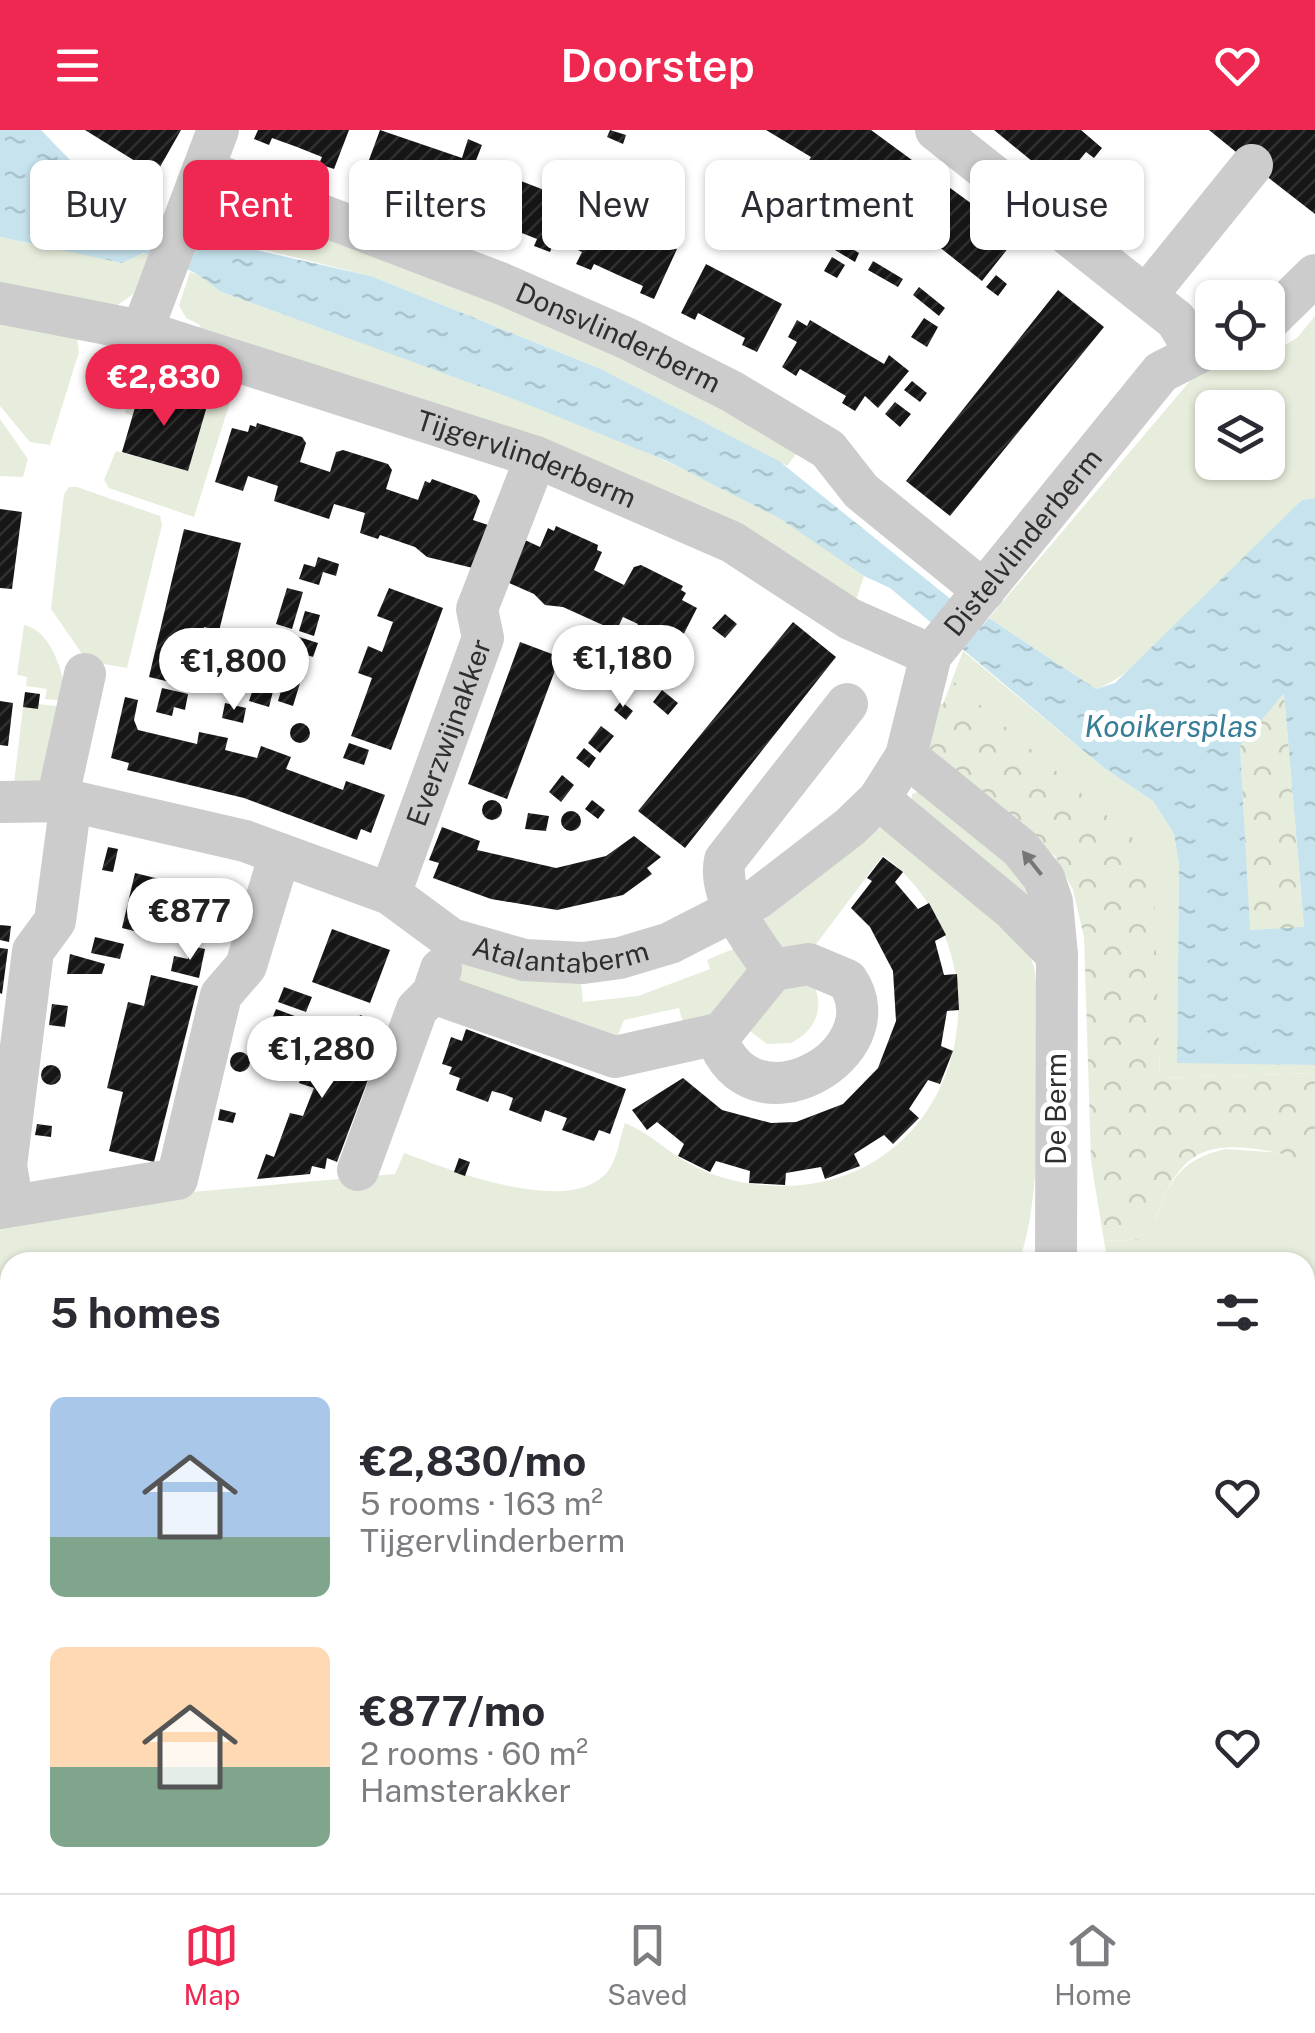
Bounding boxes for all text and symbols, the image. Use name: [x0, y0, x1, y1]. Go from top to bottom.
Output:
icon: menu: [50, 38, 105, 93]
icon: heart: [1210, 38, 1265, 93]
text: Doorstep: [560, 39, 755, 92]
chip: Buy: [30, 160, 163, 250]
chip: Rent: [183, 160, 329, 250]
chip: Filters: [349, 160, 522, 250]
chip: New: [542, 160, 685, 250]
chip: Apartment: [705, 160, 950, 250]
chip: House: [970, 160, 1144, 250]
street label: Donsvlinderberm: [511, 275, 727, 399]
map controls: [1195, 280, 1285, 480]
button: locate: [1195, 280, 1285, 370]
pin: €2,830: [83, 344, 245, 429]
text: €2,830: [107, 358, 221, 395]
button: layers: [1195, 390, 1285, 480]
street label: Tijgervlinderberm: [413, 403, 642, 515]
street label: Distelvlinderberm: [937, 441, 1108, 642]
pin: €1,180: [542, 625, 704, 710]
pin: €1,800: [153, 628, 315, 713]
street label: Everzwijnakker: [399, 634, 497, 830]
text: €1,180: [573, 639, 673, 676]
text: €1,800: [181, 642, 287, 679]
water label: Kooikersplas: [1084, 708, 1258, 744]
one-way arrow: [1022, 851, 1043, 876]
pin: €877: [131, 878, 249, 963]
text: €877: [149, 892, 231, 929]
street label: Atalantaberm: [469, 929, 652, 979]
pin: €1,280: [241, 1016, 403, 1101]
text: €1,280: [269, 1030, 375, 1067]
street label: De Berm: [1039, 1053, 1072, 1165]
icon: filters: [1210, 1285, 1265, 1340]
text: 5 homes: [50, 1288, 221, 1337]
text: €2,830/mo: [360, 1436, 586, 1485]
icon: home: [130, 1437, 250, 1557]
icon: heart: [1210, 1470, 1265, 1525]
text: 5 rooms · 163 m²: [360, 1485, 603, 1522]
text: Tijgervlinderberm: [360, 1522, 625, 1559]
text: €877/mo: [360, 1686, 545, 1735]
icon: home: [130, 1687, 250, 1807]
icon: heart: [1210, 1720, 1265, 1775]
text: 2 rooms · 60 m²: [360, 1735, 588, 1772]
text: Hamsterakker: [360, 1772, 571, 1809]
tab: Map: [183, 1918, 240, 2011]
tab: Saved: [607, 1918, 687, 2011]
tab: Home: [1054, 1918, 1132, 2011]

